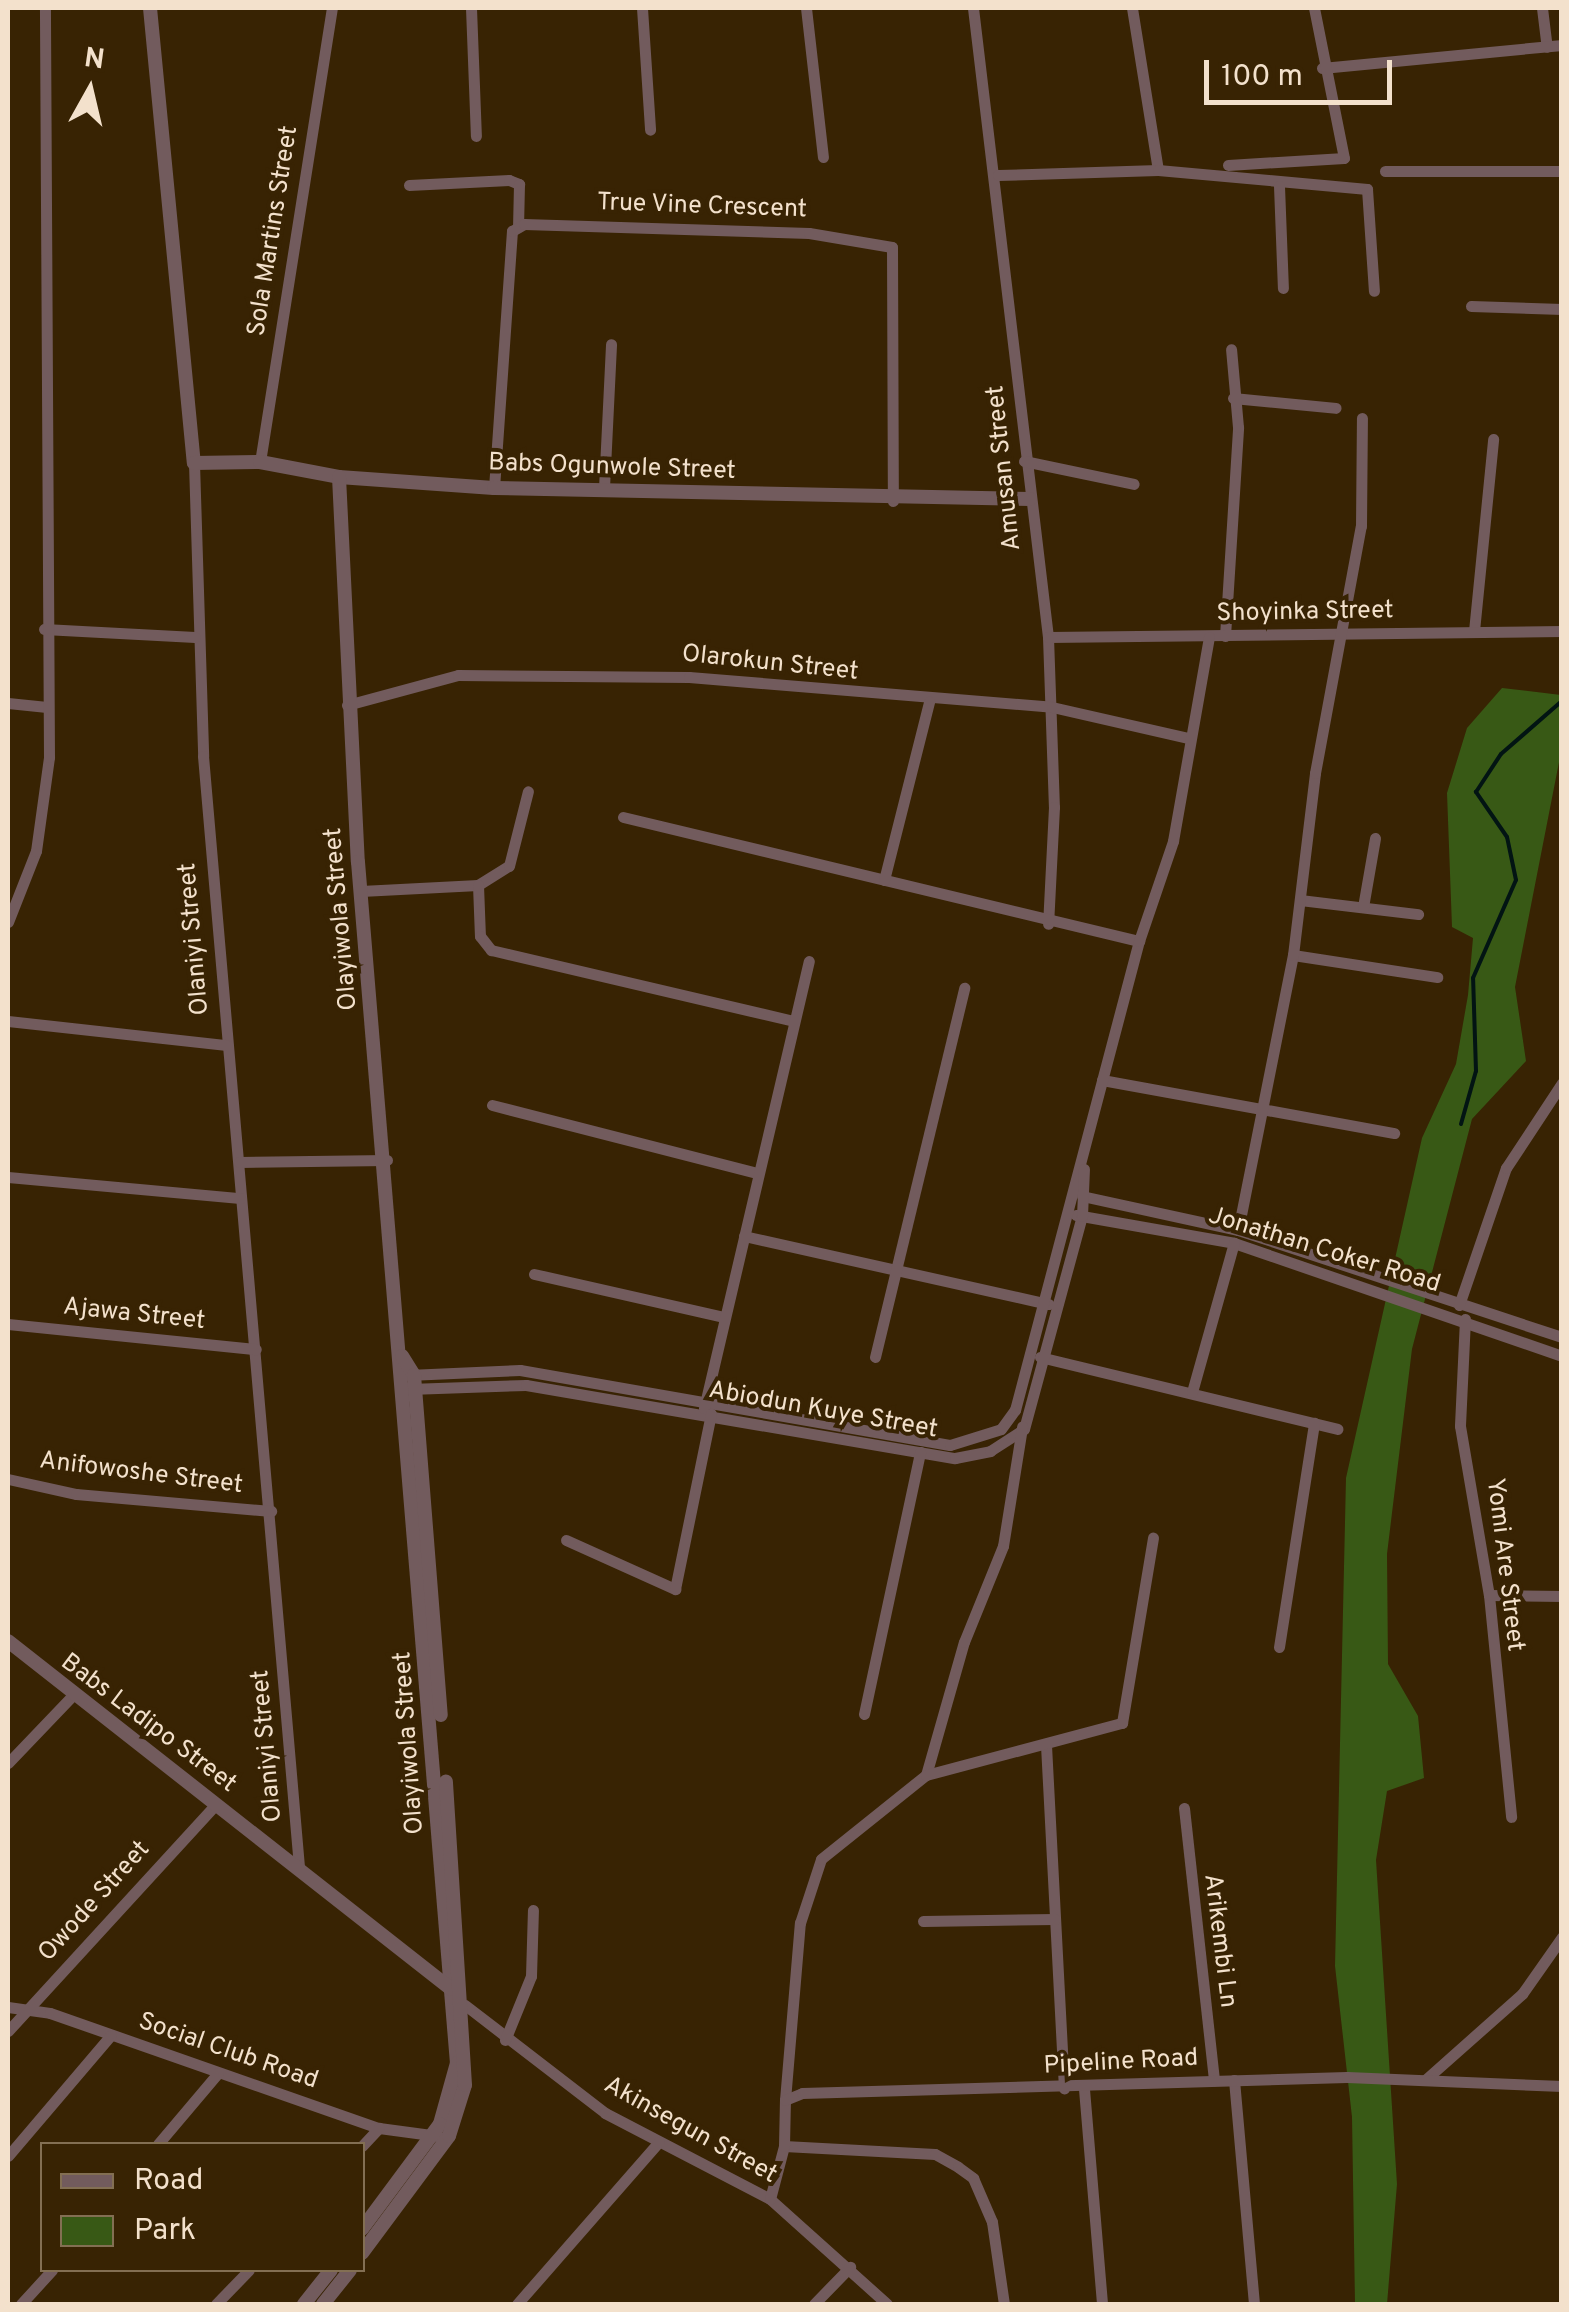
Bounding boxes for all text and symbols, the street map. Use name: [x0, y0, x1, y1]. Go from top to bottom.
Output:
north arrow: [40, 40, 140, 140]
scale bar: [1209, 40, 1396, 102]
text: N: [82, 41, 107, 80]
text: 100 m: [1221, 59, 1303, 96]
street label: Sola Martins Street: [243, 124, 305, 338]
street label: True Vine Crescent: [596, 188, 808, 226]
street label: Amusan Street: [981, 384, 1029, 552]
street label: Babs Ogunwole Street: [488, 449, 736, 487]
street label: Shoyinka Street: [1216, 596, 1394, 630]
street label: Olarokun Street: [680, 640, 860, 688]
street label: Olayiwola Street: [319, 826, 365, 1012]
street label: Olaniyi Street: [173, 861, 217, 1017]
street label: Jonathan Coker Road: [1204, 1201, 1444, 1301]
street label: Ajawa Street: [61, 1293, 207, 1337]
street label: Abiodun Kuye Street: [706, 1376, 940, 1446]
street label: Anifowoshe Street: [38, 1447, 244, 1501]
street label: Yomi Are Street: [1478, 1476, 1530, 1654]
street label: Babs Ladipo Street: [54, 1648, 242, 1800]
street label: Olayiwola Street: [389, 1650, 431, 1836]
street label: Olaniyi Street: [246, 1668, 290, 1824]
street label: Owode Street: [33, 1835, 157, 1969]
street label: Arikembi Ln: [1196, 1872, 1242, 2010]
street label: Social Club Road: [134, 2007, 322, 2097]
street label: Pipeline Road: [1043, 2044, 1199, 2082]
street label: Akinsegun Street: [598, 2071, 782, 2191]
legend: [40, 2142, 365, 2272]
text: Road: [134, 2163, 203, 2200]
text: Park: [134, 2213, 196, 2250]

